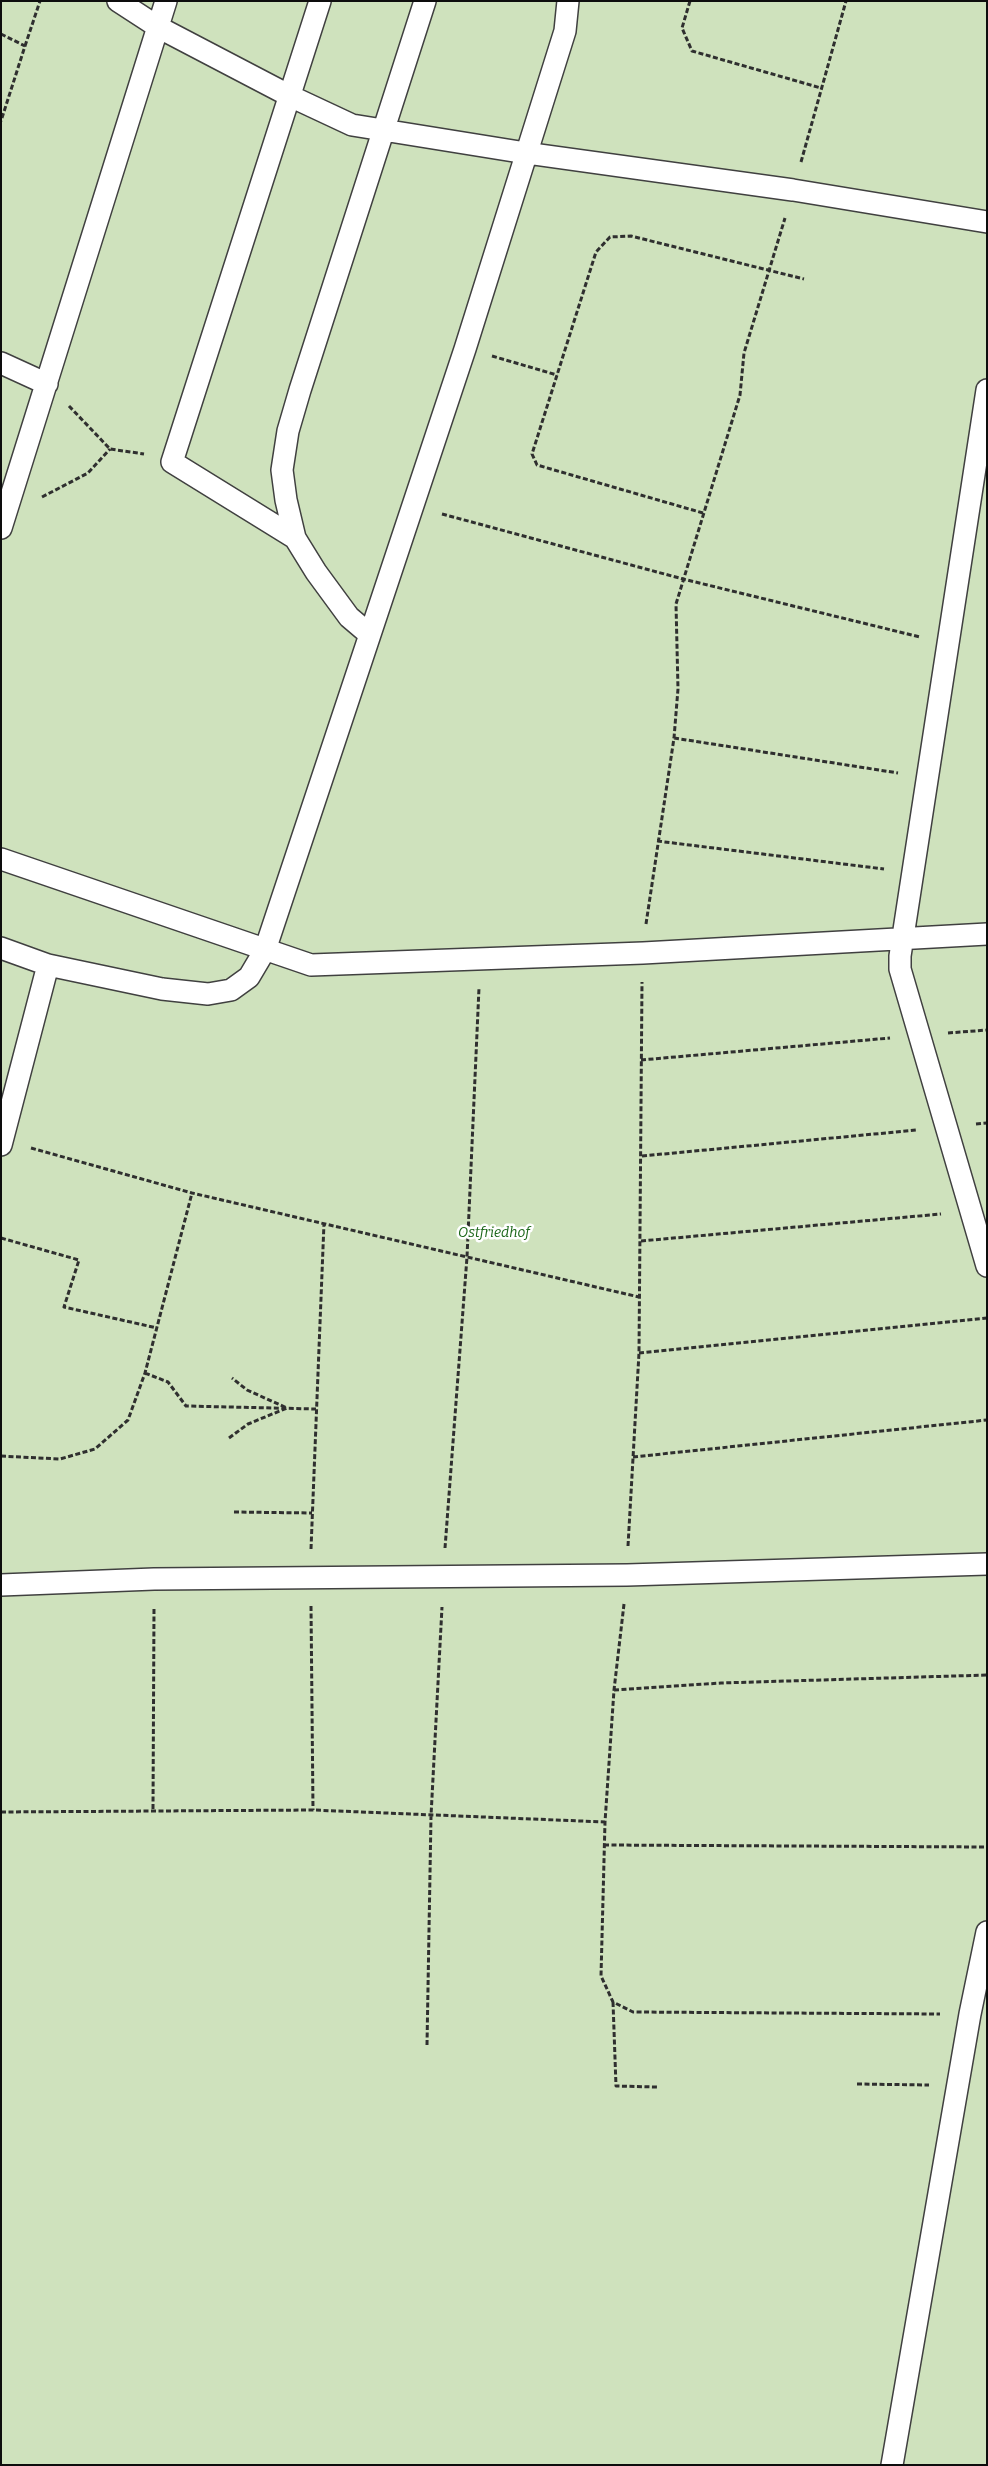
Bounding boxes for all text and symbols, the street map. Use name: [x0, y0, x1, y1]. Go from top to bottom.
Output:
park label: Ostfriedhof: [458, 1225, 530, 1241]

